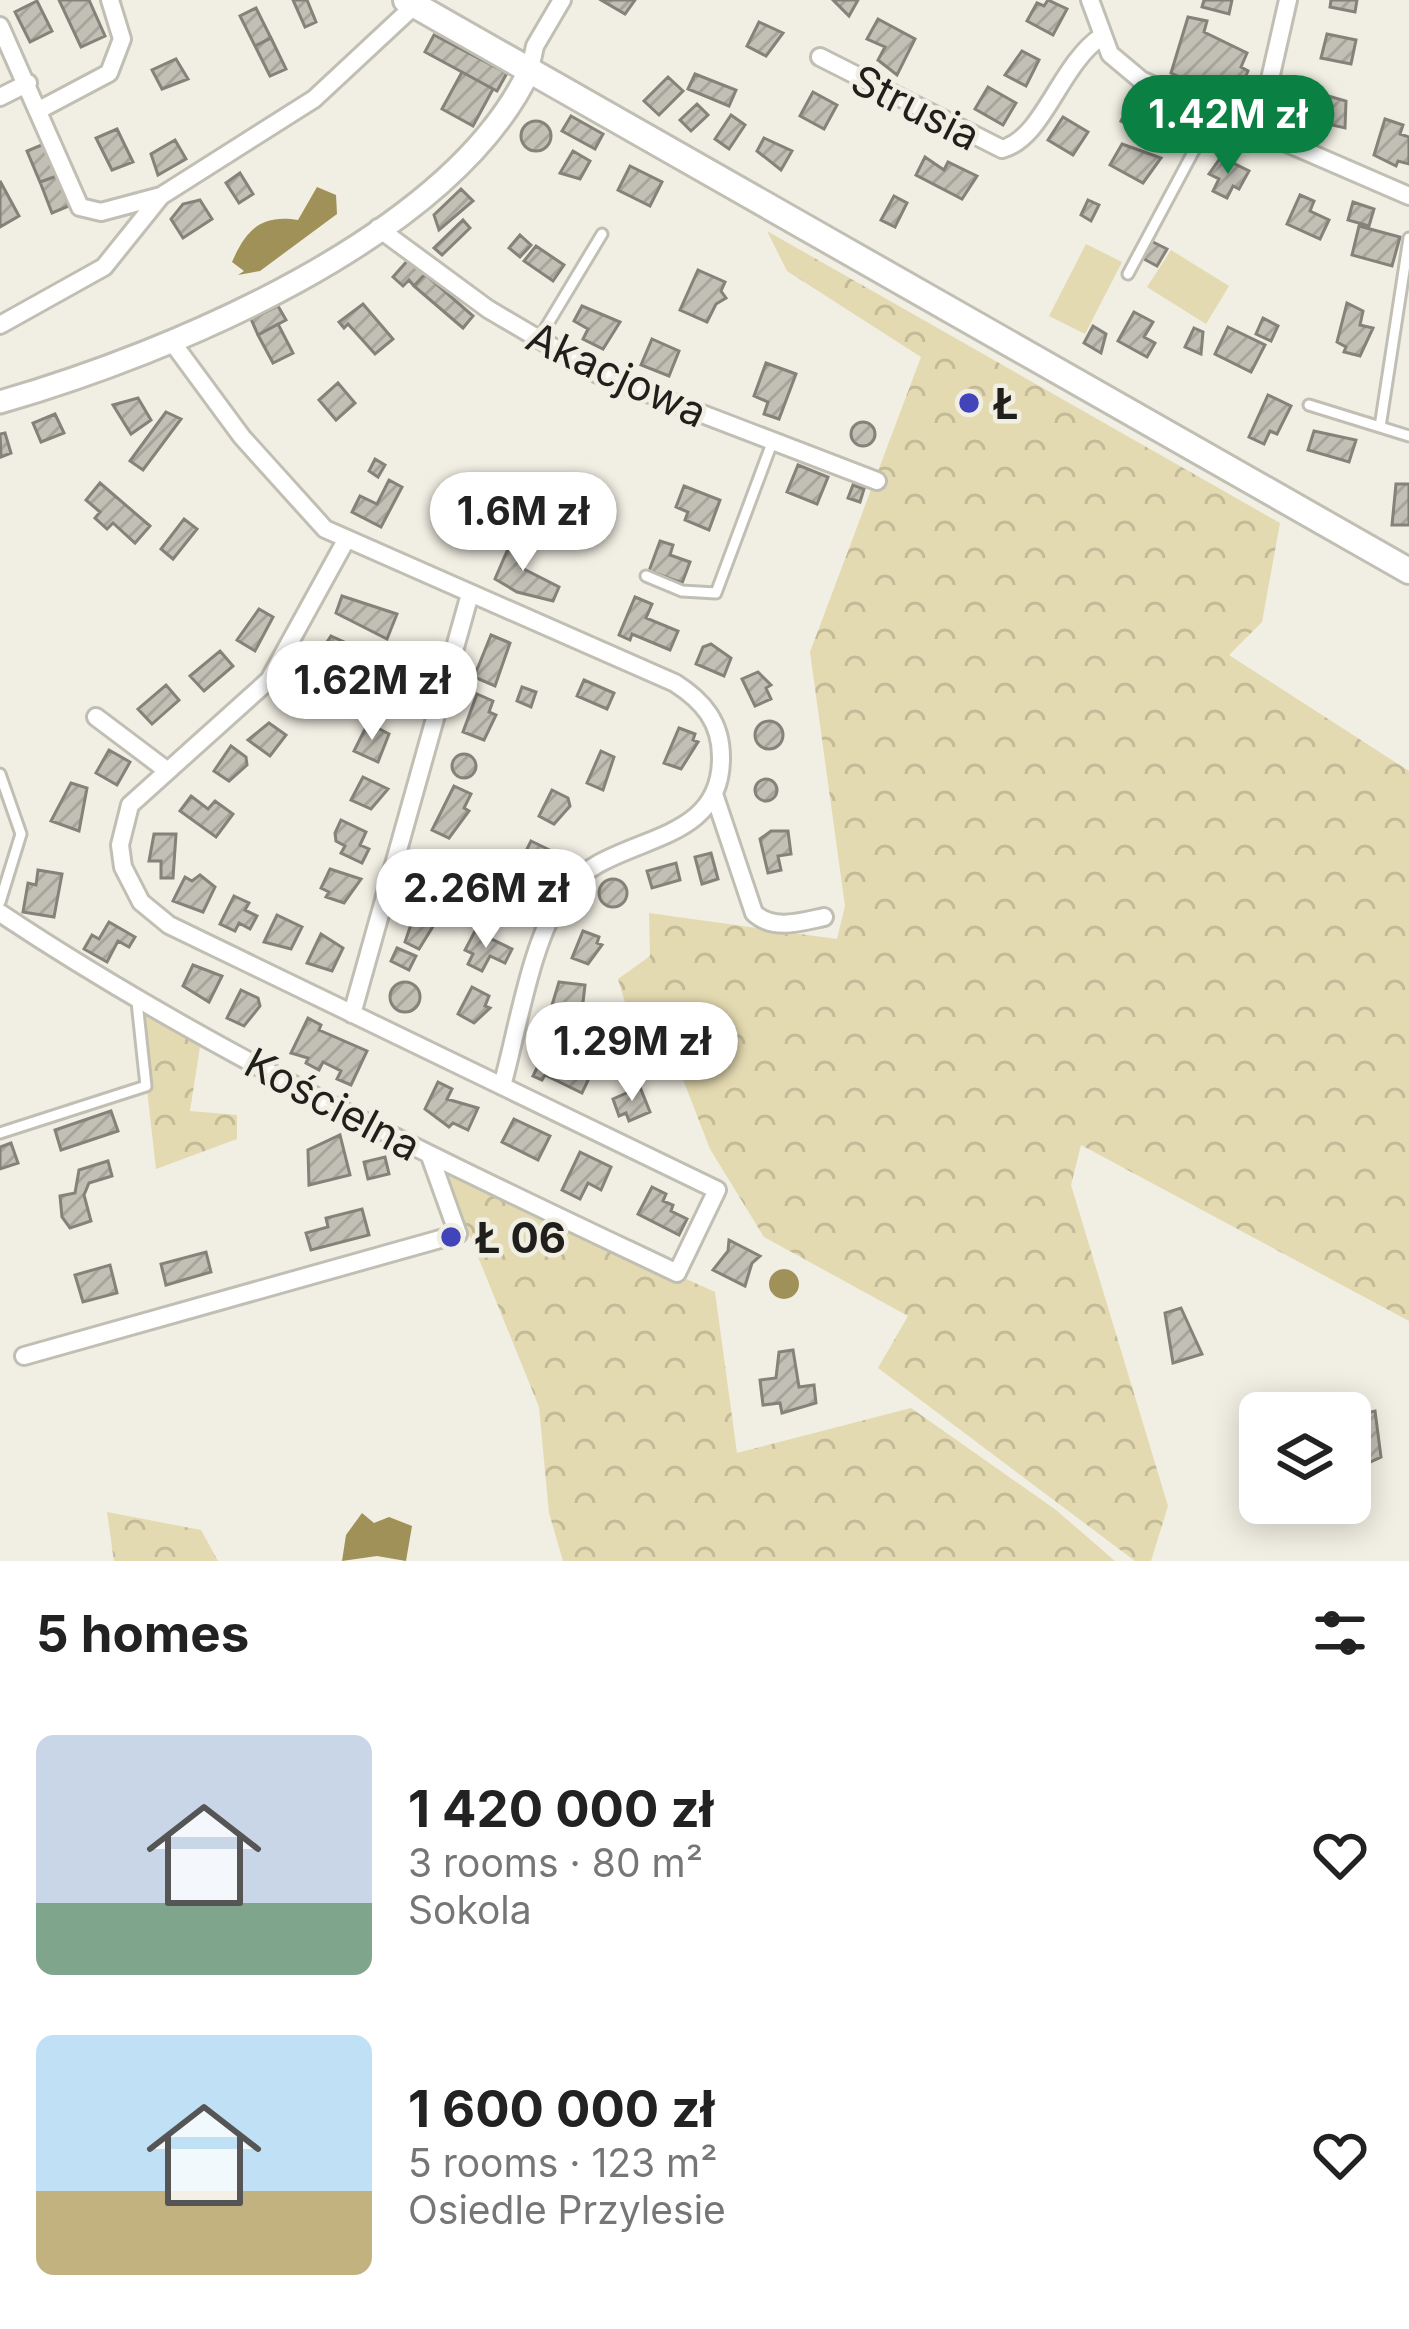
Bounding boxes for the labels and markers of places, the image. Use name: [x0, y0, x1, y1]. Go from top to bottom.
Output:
pin: 1.42M zł: [1104, 75, 1352, 177]
place label: Ł: [993, 378, 1018, 429]
marker: Ł: [956, 390, 982, 416]
pin: 1.6M zł: [412, 472, 634, 574]
pin: 1.62M zł: [248, 641, 496, 743]
pin: 2.26M zł: [362, 849, 610, 951]
pin: 1.29M zł: [508, 1002, 756, 1104]
place label: Ł 06: [475, 1212, 566, 1263]
marker: Ł 06: [438, 1224, 464, 1250]

